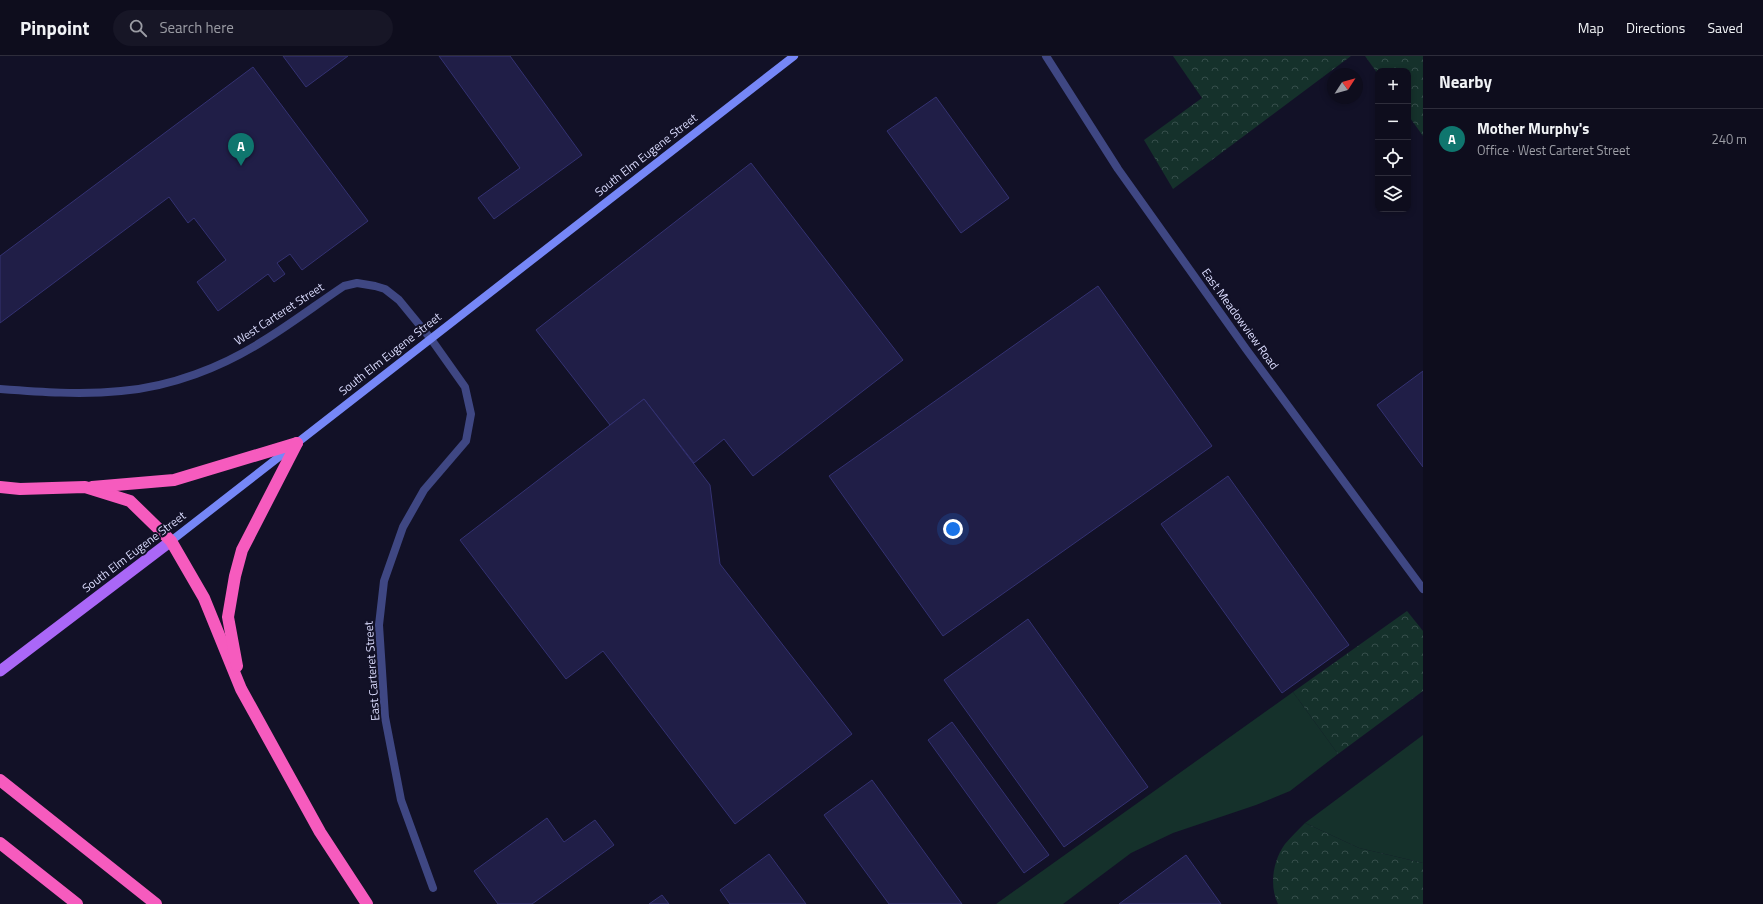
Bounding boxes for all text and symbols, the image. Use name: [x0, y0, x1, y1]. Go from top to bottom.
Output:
search box: [113, 10, 393, 46]
text: Pinpoint: [20, 13, 89, 42]
text: Search here: [159, 16, 234, 39]
icon: search: [127, 17, 149, 39]
text: Map: [1578, 17, 1604, 38]
text: Directions: [1626, 17, 1685, 38]
text: Saved: [1707, 17, 1743, 38]
north arrow: [1327, 68, 1363, 104]
map controls: [1375, 68, 1411, 212]
button: +: [1375, 68, 1411, 104]
text: Nearby: [1439, 69, 1492, 95]
button: −: [1375, 104, 1411, 140]
street label: South Elm Eugene Street: [590, 108, 702, 201]
text: Mother Murphy's: [1477, 117, 1589, 140]
text: A: [1448, 129, 1456, 149]
text: 240 m: [1711, 129, 1747, 149]
pin: A: [228, 133, 254, 166]
button: locate: [1375, 140, 1411, 176]
text: Office · West Carteret Street: [1477, 140, 1630, 160]
button: layers: [1375, 176, 1411, 212]
street label: East Meadowview Road: [1197, 264, 1284, 373]
street label: West Carteret Street: [230, 277, 328, 350]
street label: South Elm Eugene Street: [334, 307, 446, 400]
street label: South Elm Eugene Street: [78, 506, 190, 597]
your location: [943, 519, 963, 539]
street label: East Carteret Street: [358, 620, 384, 722]

